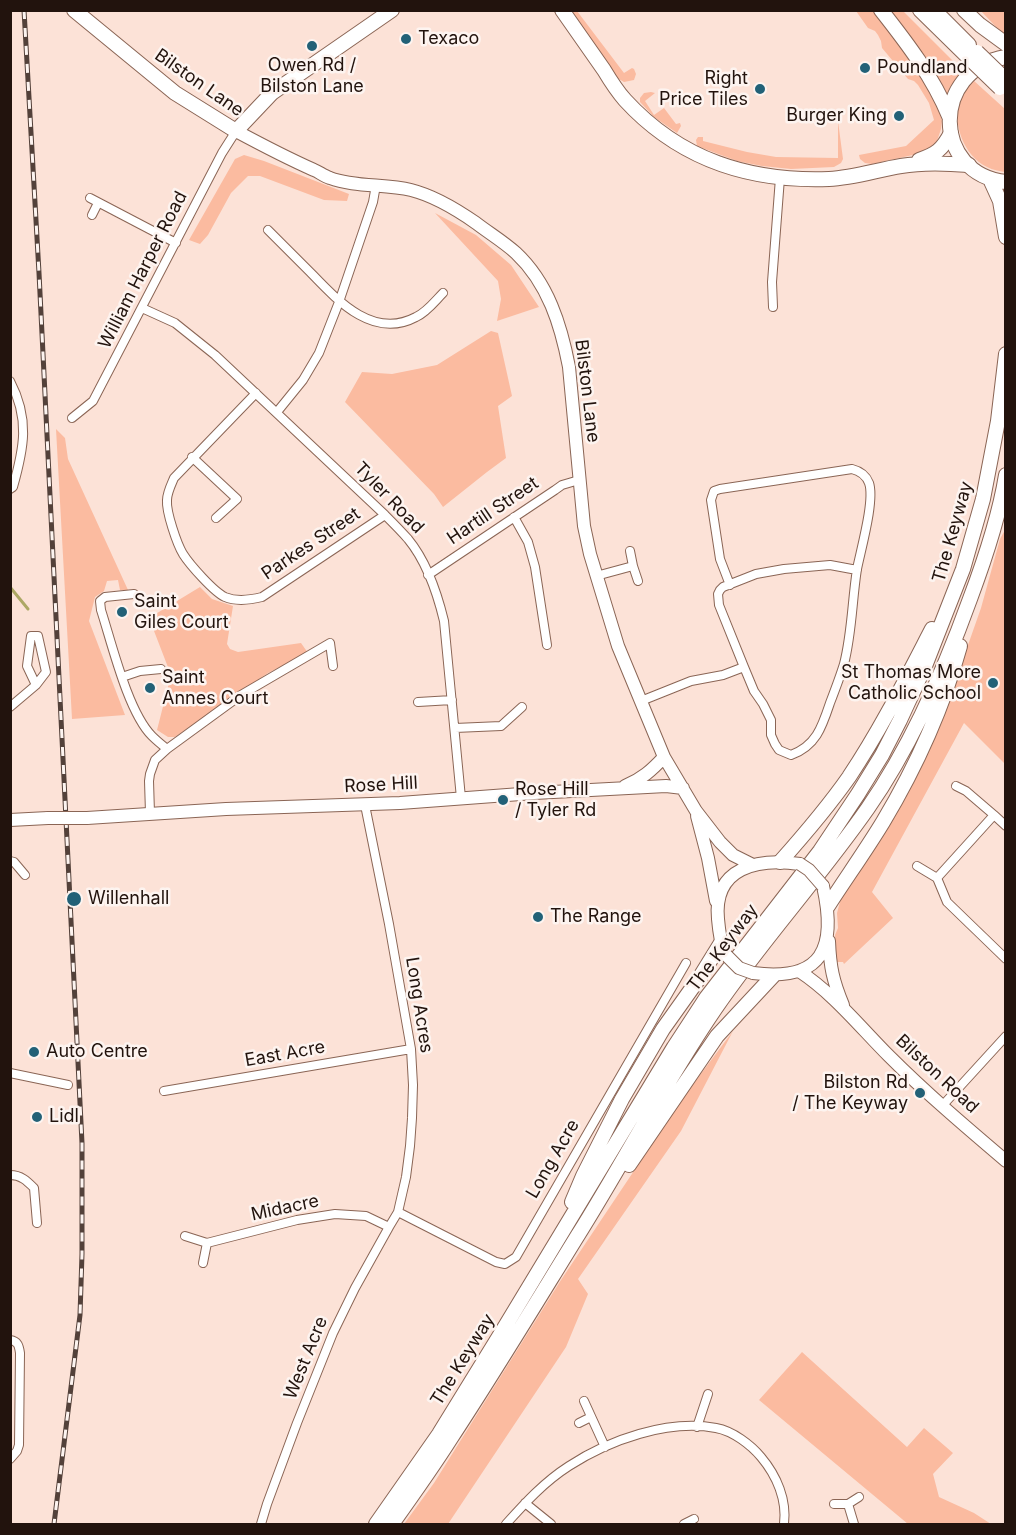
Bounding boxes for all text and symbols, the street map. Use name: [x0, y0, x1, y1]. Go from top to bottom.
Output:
place label: Texaco: [418, 28, 479, 50]
marker: Texaco: [399, 32, 413, 46]
marker: Owen Rd / Bilston Lane: [305, 39, 319, 53]
street label: Bilston Lane: [150, 44, 248, 122]
place label: Owen Rd / Bilston Lane: [260, 55, 364, 98]
place label: Poundland: [877, 57, 968, 79]
marker: Poundland: [858, 61, 872, 75]
place label: Right Price Tiles: [659, 68, 748, 110]
marker: Right Price Tiles: [753, 82, 767, 96]
place label: Burger King: [786, 105, 887, 127]
marker: Burger King: [892, 109, 906, 123]
street label: William Harper Road: [94, 188, 192, 352]
street label: Bilston Lane: [570, 338, 604, 444]
street label: Tyler Road: [350, 458, 428, 538]
street label: Hartill Street: [443, 473, 543, 549]
street label: The Keyway: [928, 479, 978, 585]
street label: Parkes Street: [258, 503, 364, 585]
place label: Saint Giles Court: [134, 591, 229, 634]
marker: Saint Giles Court: [115, 605, 129, 619]
place label: St Thomas More Catholic School: [841, 662, 981, 704]
place label: Saint Annes Court: [162, 667, 268, 710]
marker: St Thomas More Catholic School: [986, 676, 1000, 690]
marker: Saint Annes Court: [143, 681, 157, 695]
street label: Rose Hill: [344, 772, 418, 798]
place label: Rose Hill / Tyler Rd: [515, 779, 596, 822]
marker: Rose Hill / Tyler Rd: [496, 793, 510, 807]
place label: Willenhall: [88, 888, 169, 910]
marker: Willenhall: [65, 890, 83, 908]
street label: The Keyway: [683, 900, 763, 996]
place label: The Range: [550, 906, 642, 928]
marker: The Range: [531, 910, 545, 924]
street label: Long Acres: [401, 955, 437, 1055]
street label: Bilston Road: [891, 1030, 983, 1118]
street label: East Acre: [243, 1036, 327, 1072]
place label: Auto Centre: [46, 1041, 148, 1063]
marker: Auto Centre: [27, 1045, 41, 1059]
place label: Bilston Rd / The Keyway: [792, 1072, 908, 1114]
marker: Bilston Rd / The Keyway: [913, 1086, 927, 1100]
place label: Lidl: [49, 1106, 79, 1128]
marker: Lidl: [30, 1110, 44, 1124]
street label: Long Acre: [522, 1116, 584, 1202]
street label: Midacre: [249, 1190, 321, 1226]
street label: The Keyway: [426, 1310, 500, 1410]
street label: West Acre: [280, 1313, 332, 1403]

